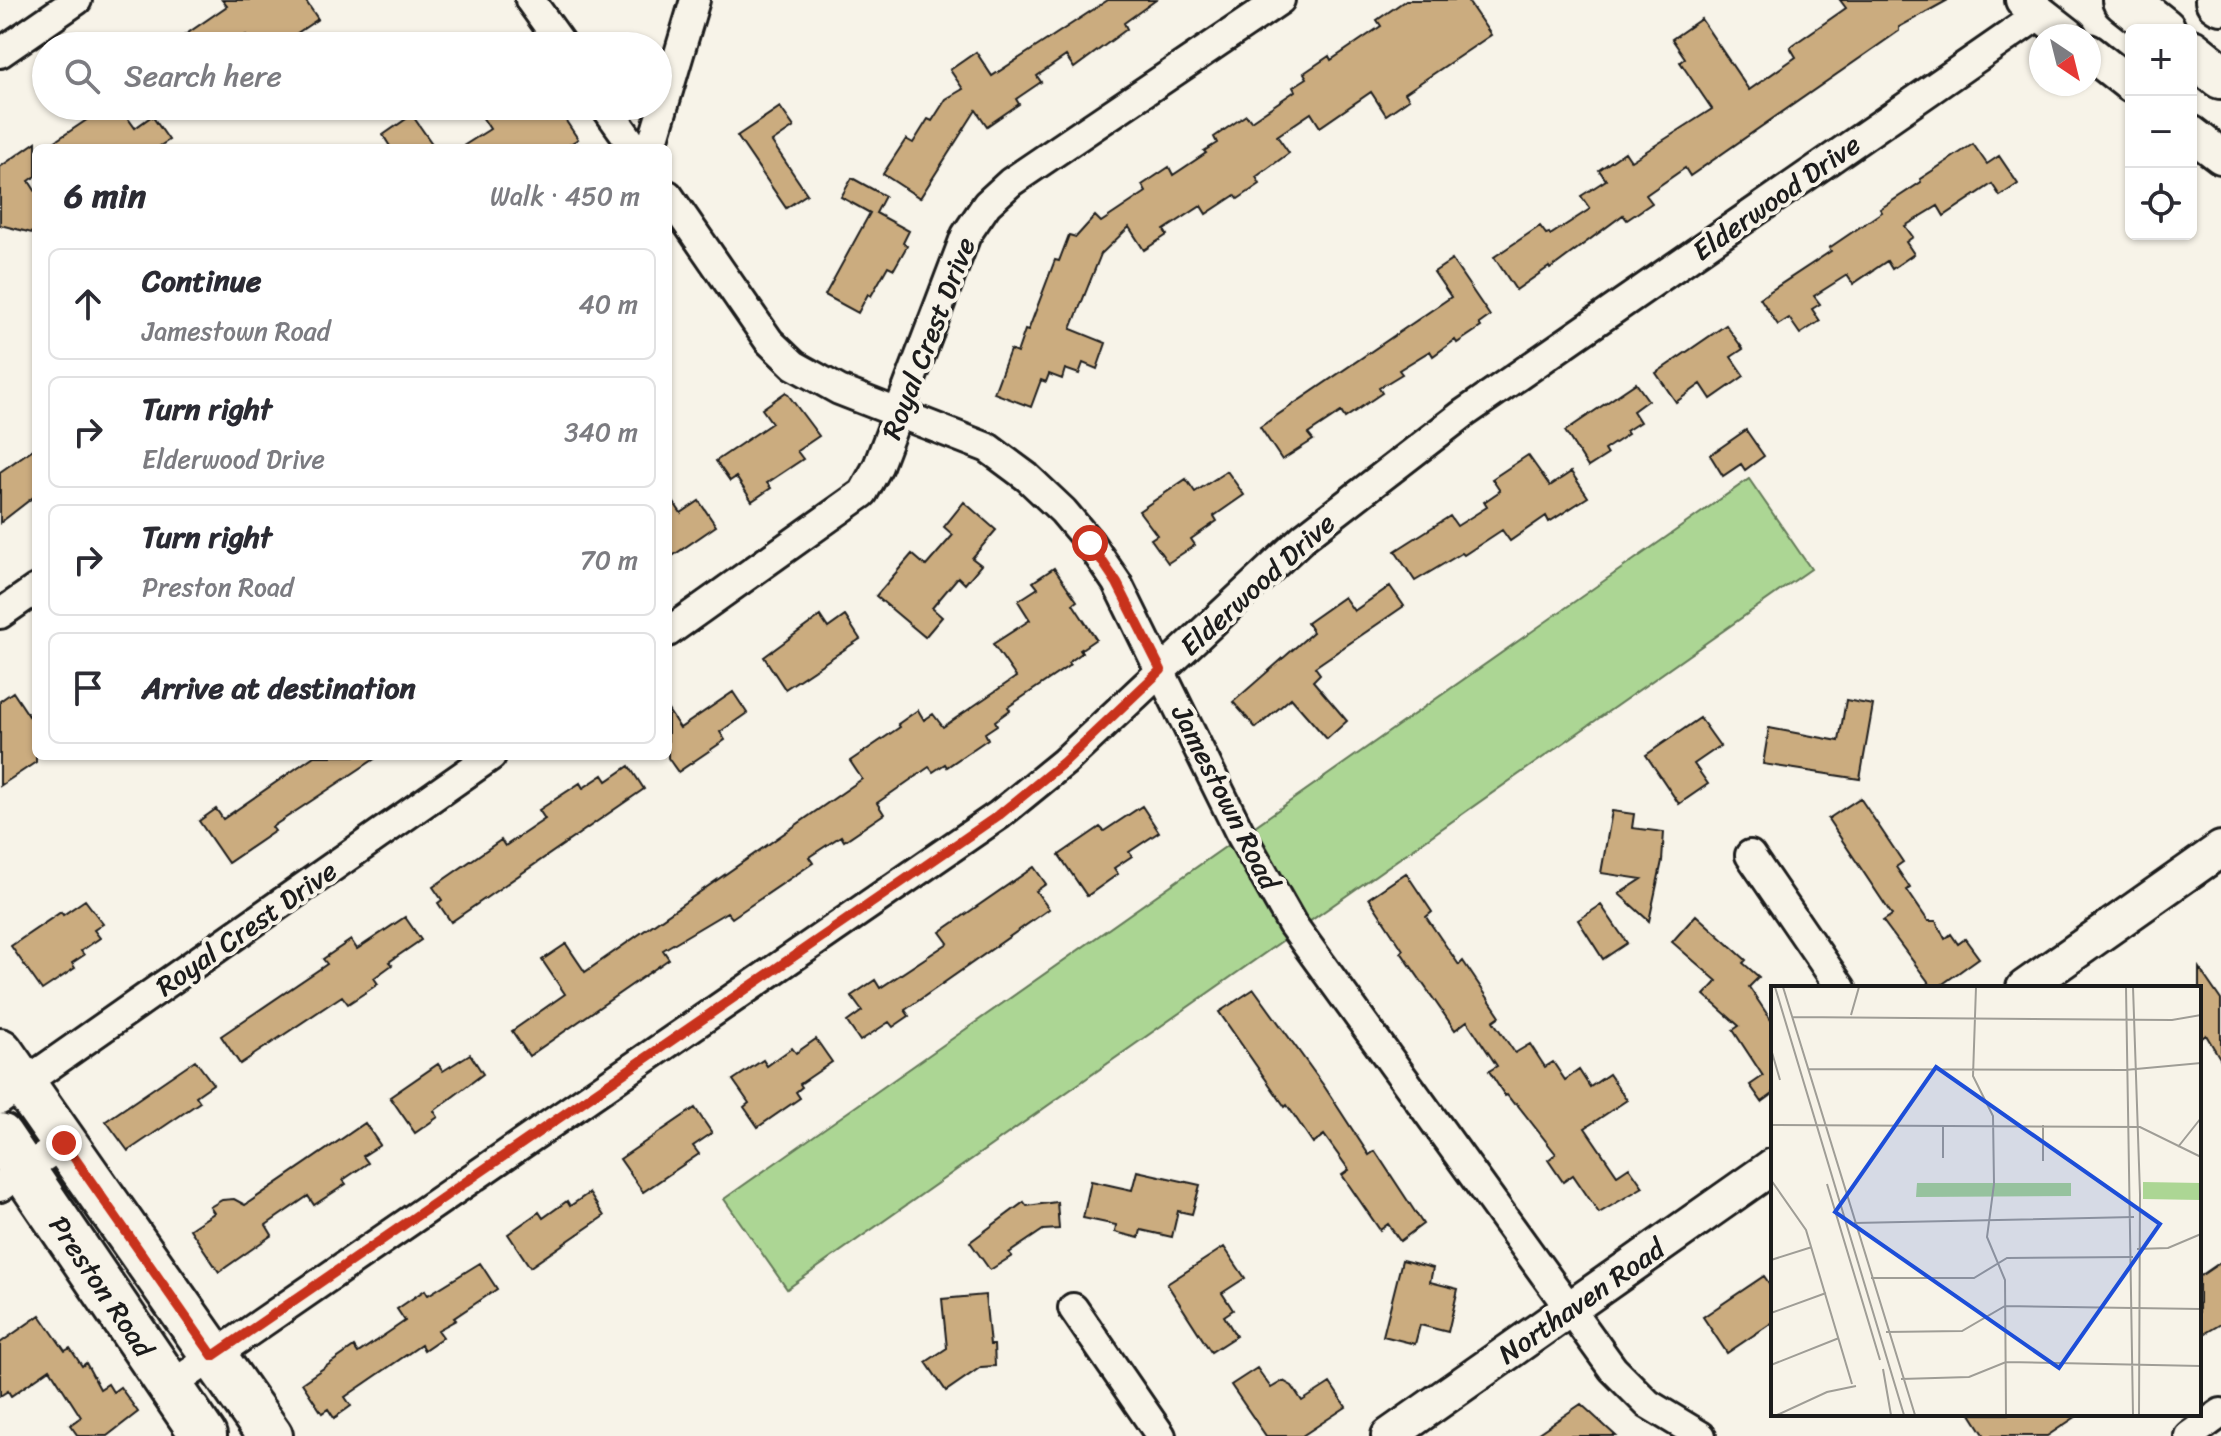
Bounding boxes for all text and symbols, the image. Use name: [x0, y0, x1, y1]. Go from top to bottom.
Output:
north arrow: [2029, 24, 2101, 96]
map controls: [2125, 24, 2197, 240]
button: +: [2125, 24, 2197, 96]
search box: [32, 32, 672, 120]
text: Search here: [124, 49, 282, 103]
icon: search: [60, 54, 104, 98]
button: −: [2125, 96, 2197, 168]
street label: Elderwood Drive: [1682, 121, 1871, 274]
text: 6 min: [64, 166, 146, 226]
button: locate: [2125, 168, 2197, 240]
text: Walk · 450 m: [490, 173, 640, 219]
street label: Royal Crest Drive: [867, 230, 990, 447]
text: Continue: [142, 254, 261, 308]
text: 40 m: [579, 281, 638, 327]
icon: ahead: [66, 282, 110, 326]
text: Jamestown Road: [142, 308, 330, 354]
text: Turn right: [142, 382, 272, 436]
text: 340 m: [564, 409, 638, 455]
icon: right: [66, 410, 110, 454]
text: Elderwood Drive: [142, 436, 325, 482]
street label: Elderwood Drive: [1168, 500, 1347, 668]
text: Turn right: [142, 510, 272, 564]
route start: [1072, 525, 1108, 561]
text: 70 m: [580, 537, 638, 583]
icon: right: [66, 538, 110, 582]
text: Preston Road: [142, 564, 294, 610]
text: Arrive at destination: [142, 661, 416, 715]
icon: arrive: [66, 666, 110, 710]
street label: Jamestown Road: [1157, 695, 1294, 901]
street label: Royal Crest Drive: [145, 847, 348, 1010]
inset map: [1771, 986, 2201, 1416]
route end: [46, 1125, 82, 1161]
street label: Preston Road: [36, 1205, 169, 1370]
street label: Northaven Road: [1487, 1224, 1677, 1377]

